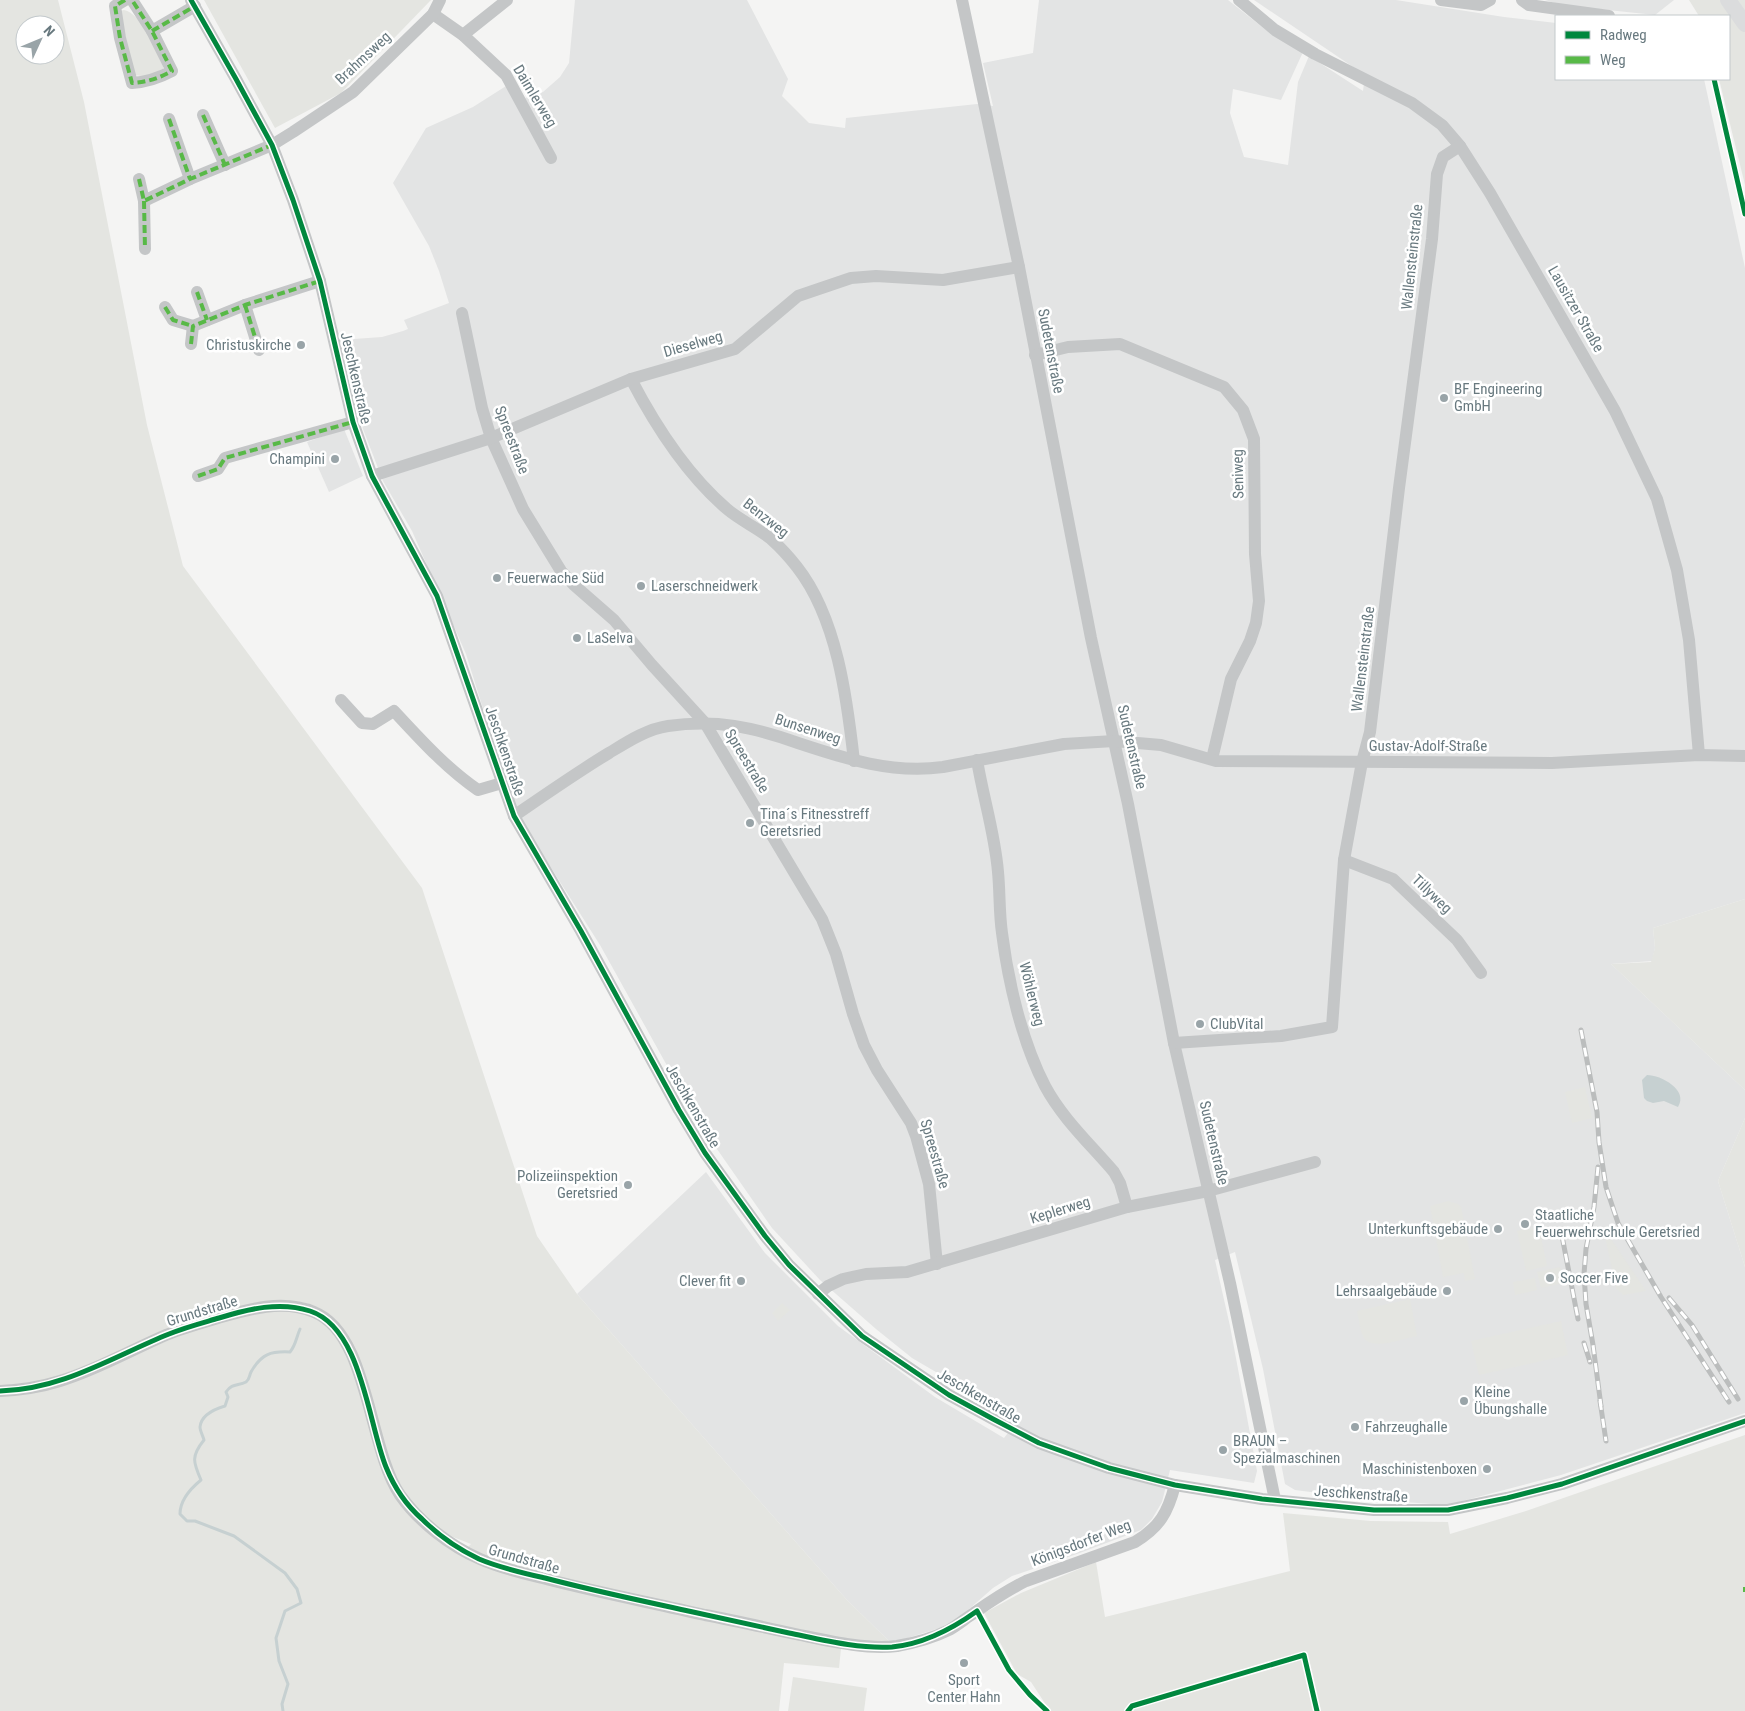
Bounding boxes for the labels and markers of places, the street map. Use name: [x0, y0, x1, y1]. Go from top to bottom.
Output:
place label: Christuskirche: [206, 336, 291, 354]
marker: Christuskirche: [295, 339, 307, 351]
place label: BF Engineering GmbH: [1454, 380, 1542, 415]
marker: BF Engineering GmbH: [1438, 392, 1450, 404]
place label: Champini: [269, 450, 325, 468]
marker: Champini: [329, 453, 341, 465]
place label: Feuerwache Süd: [507, 569, 604, 587]
marker: Feuerwache Süd: [491, 572, 503, 584]
place label: Laserschneidwerk: [651, 577, 758, 595]
marker: Laserschneidwerk: [635, 580, 647, 592]
place label: LaSelva: [587, 629, 633, 647]
marker: LaSelva: [571, 632, 583, 644]
place label: Tina´s Fitnesstreff Geretsried: [760, 805, 869, 840]
marker: Tina´s Fitnesstreff Geretsried: [744, 817, 756, 829]
place label: ClubVital: [1210, 1015, 1264, 1033]
marker: ClubVital: [1194, 1018, 1206, 1030]
place label: Polizeiinspektion Geretsried: [517, 1167, 618, 1202]
marker: Polizeiinspektion Geretsried: [622, 1179, 634, 1191]
place label: Staatliche Feuerwehrschule Geretsried: [1535, 1206, 1700, 1241]
marker: Staatliche Feuerwehrschule Geretsried: [1519, 1218, 1531, 1230]
place label: Unterkunftsgebäude: [1368, 1220, 1488, 1238]
marker: Unterkunftsgebäude: [1492, 1223, 1504, 1235]
place label: Soccer Five: [1560, 1269, 1628, 1287]
place label: Clever fit: [679, 1272, 731, 1290]
marker: Soccer Five: [1544, 1272, 1556, 1284]
marker: Clever fit: [735, 1275, 747, 1287]
place label: Lehrsaalgebäude: [1336, 1282, 1437, 1300]
marker: Lehrsaalgebäude: [1441, 1285, 1453, 1297]
place label: Kleine Übungshalle: [1474, 1383, 1547, 1418]
marker: Kleine Übungshalle: [1458, 1395, 1470, 1407]
place label: Fahrzeughalle: [1365, 1418, 1447, 1436]
marker: Fahrzeughalle: [1349, 1421, 1361, 1433]
place label: BRAUN – Spezialmaschinen: [1233, 1432, 1340, 1467]
marker: BRAUN – Spezialmaschinen: [1217, 1444, 1229, 1456]
place label: Maschinistenboxen: [1362, 1460, 1477, 1478]
marker: Maschinistenboxen: [1481, 1463, 1493, 1475]
marker: Sport Center Hahn: [958, 1657, 970, 1669]
place label: Sport Center Hahn: [927, 1671, 1001, 1706]

